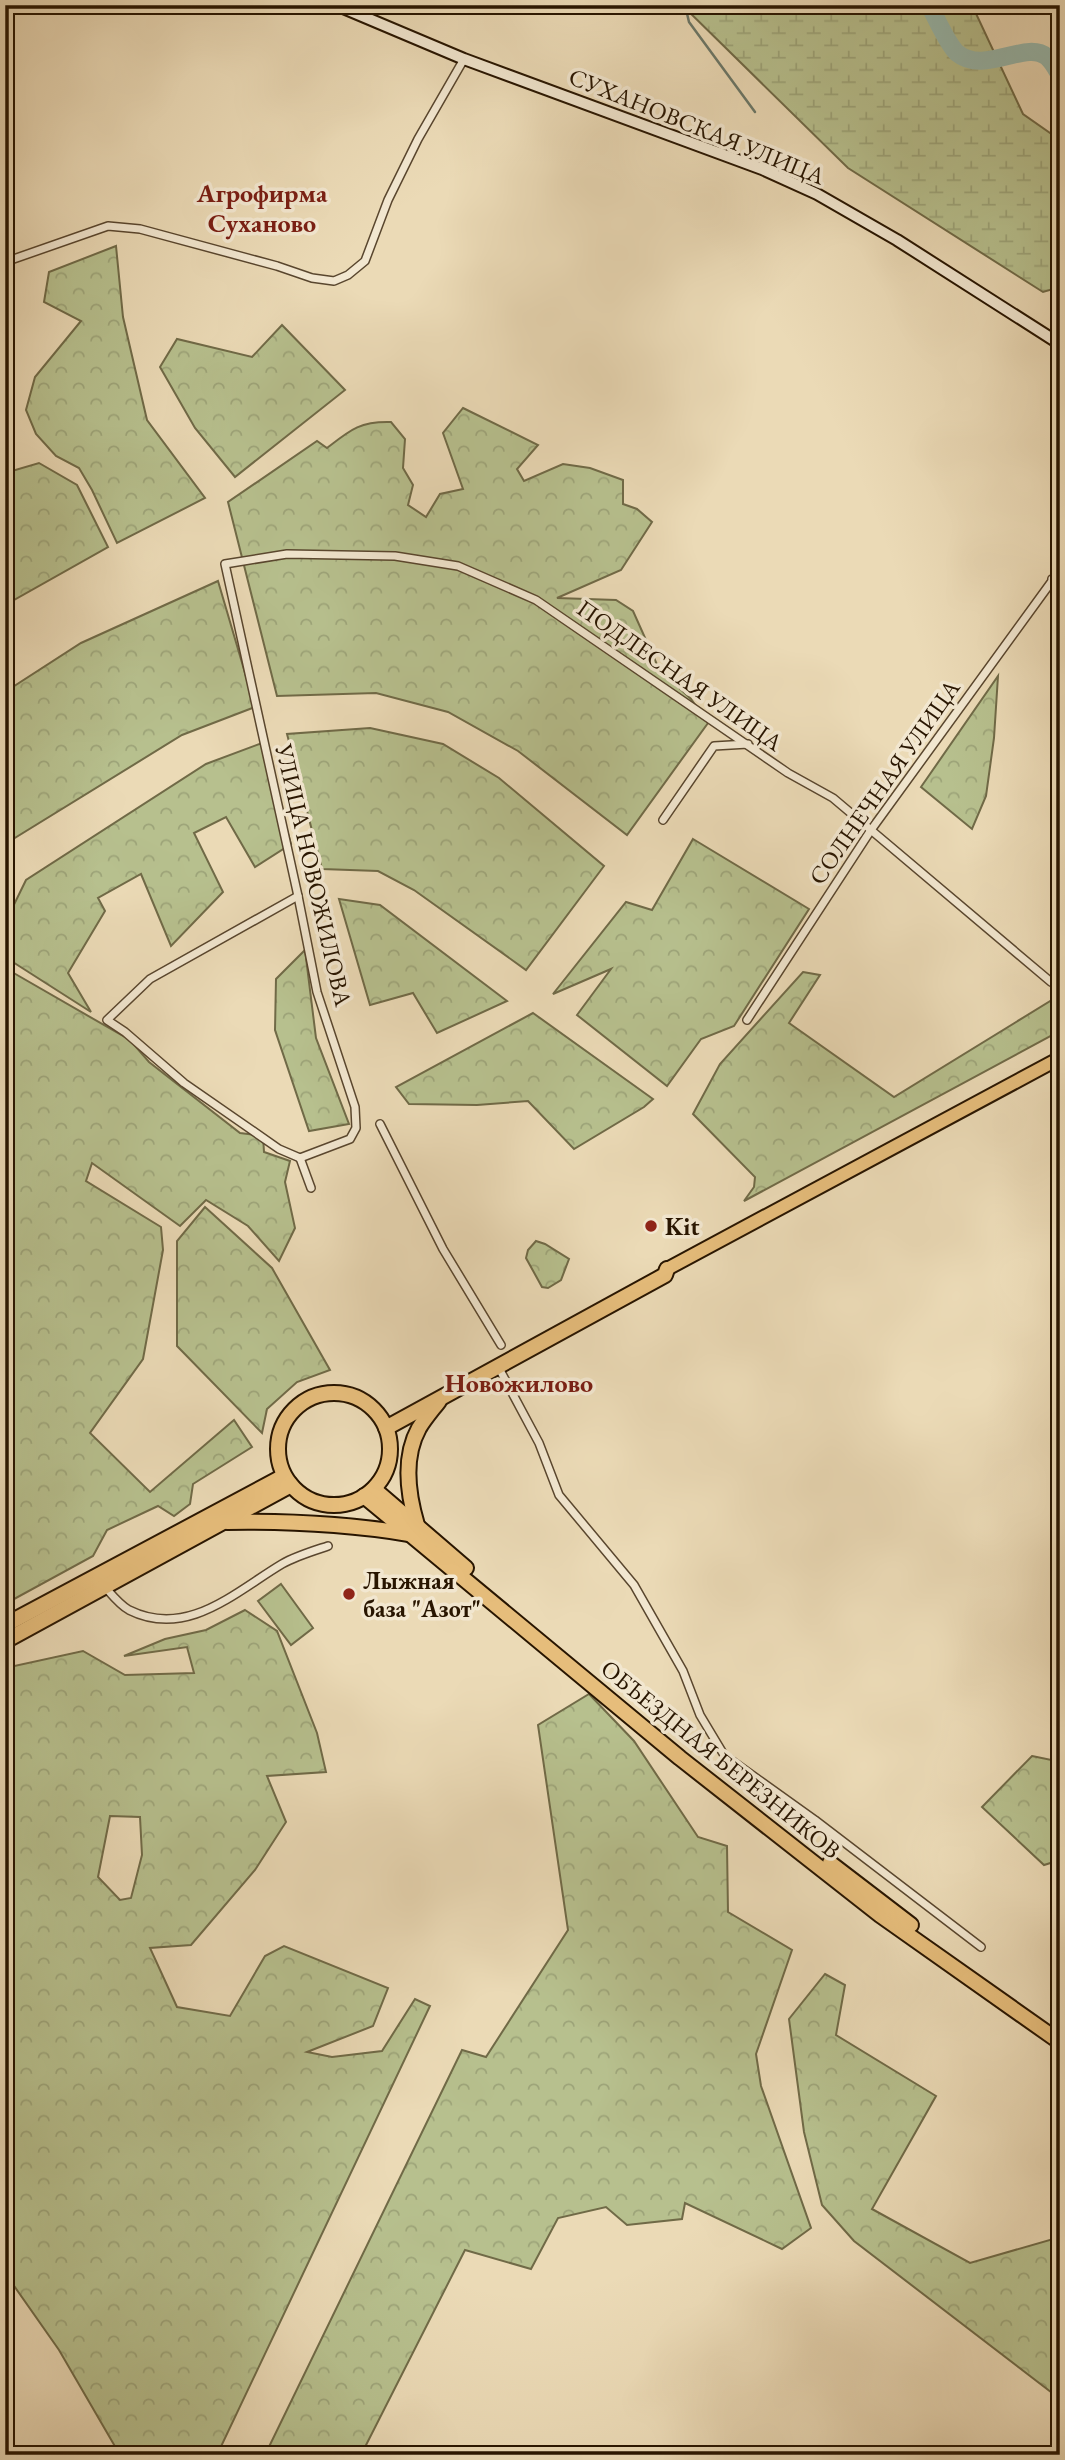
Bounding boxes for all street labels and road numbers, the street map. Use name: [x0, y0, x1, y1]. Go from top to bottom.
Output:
street label: СУХАНОВСКАЯ УЛИЦА: [564, 60, 830, 192]
street label: ПОДЛЕСНАЯ УЛИЦА: [571, 592, 789, 758]
street label: СОЛНЕЧНАЯ УЛИЦА: [802, 673, 967, 891]
street label: УЛИЦА НОВОЖИЛОВА: [269, 740, 359, 1010]
street label: ОБЪЕЗДНАЯ БЕРЕЗНИКОВ: [595, 1653, 847, 1865]

